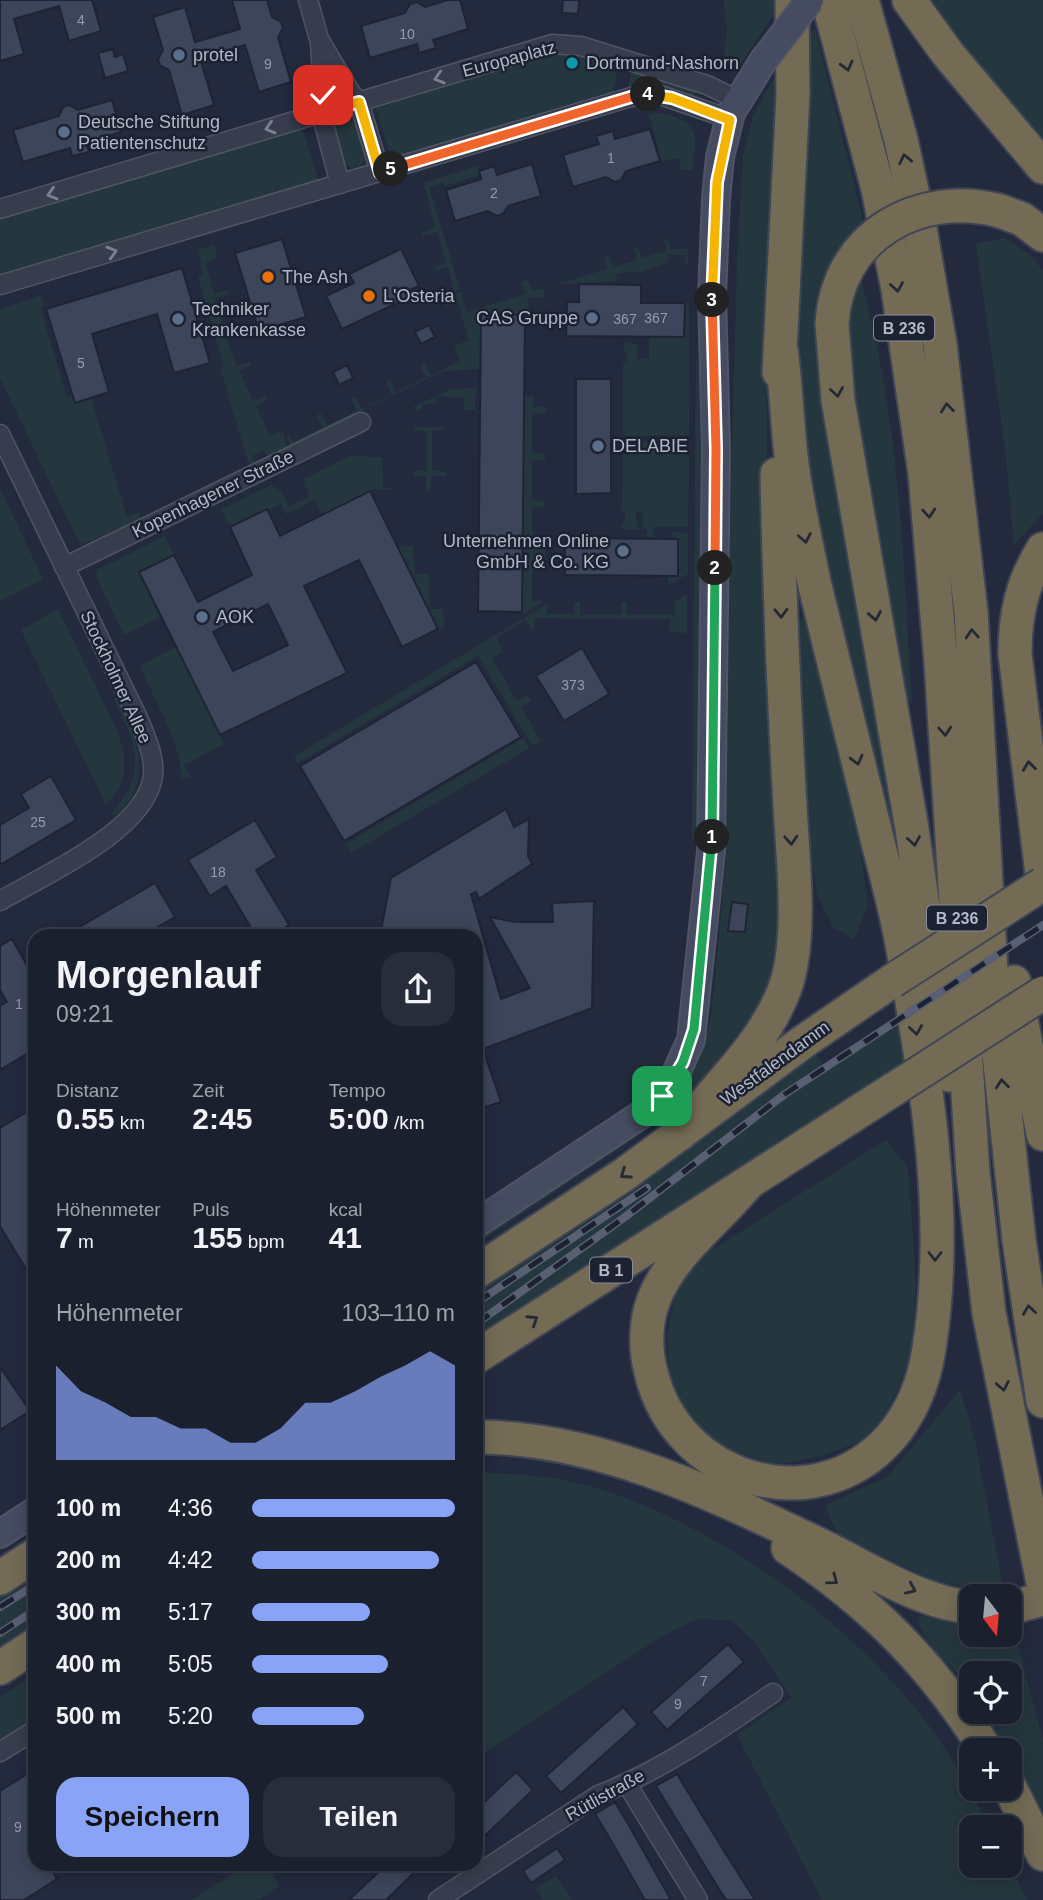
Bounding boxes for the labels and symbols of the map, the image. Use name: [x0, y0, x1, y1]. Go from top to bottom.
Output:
house number: 4: [77, 12, 85, 28]
house number: 10: [399, 26, 415, 42]
street label: Europaplatz: [460, 37, 558, 81]
place label: protel: [193, 45, 238, 65]
marker: protel: [171, 47, 187, 63]
place label: Dortmund-Nashorn: [586, 53, 739, 73]
marker: Dortmund-Nashorn: [564, 55, 580, 71]
house number: 9: [264, 56, 272, 72]
one-way arrow: [839, 59, 853, 71]
pin: [293, 65, 353, 125]
one-way arrow: [433, 69, 445, 84]
pin: 4: [630, 76, 666, 112]
place label: Deutsche Stiftung Patientenschutz: [78, 112, 220, 153]
one-way arrow: [264, 120, 276, 135]
marker: Deutsche Stiftung Patientenschutz: [56, 124, 72, 140]
house number: 1: [607, 150, 615, 166]
pin: 5: [374, 152, 408, 186]
one-way arrow: [899, 153, 913, 165]
one-way arrow: [47, 185, 59, 200]
house number: 2: [490, 185, 498, 201]
one-way arrow: [106, 245, 118, 260]
place label: The Ash: [282, 267, 348, 287]
marker: The Ash: [260, 269, 276, 285]
one-way arrow: [889, 281, 904, 293]
pin: 3: [694, 282, 730, 318]
place label: L'Osteria: [383, 286, 455, 306]
marker: L'Osteria: [361, 288, 377, 304]
place label: Techniker Krankenkasse: [192, 299, 306, 340]
place label: CAS Gruppe: [476, 308, 578, 328]
marker: CAS Gruppe: [584, 310, 600, 326]
house number: 367: [644, 310, 668, 326]
marker: Techniker Krankenkasse: [170, 311, 186, 327]
house number: 367: [613, 311, 637, 327]
road number: B 236: [874, 316, 934, 340]
house number: 5: [77, 355, 85, 371]
one-way arrow: [829, 386, 844, 398]
one-way arrow: [940, 402, 955, 413]
place label: DELABIE: [612, 436, 688, 456]
marker: DELABIE: [590, 438, 606, 454]
street label: Kopenhagener Straße: [129, 446, 297, 542]
one-way arrow: [921, 507, 936, 518]
place label: Unternehmen Online GmbH & Co. KG: [443, 531, 609, 572]
one-way arrow: [797, 532, 812, 544]
marker: Unternehmen Online GmbH & Co. KG: [615, 543, 631, 559]
pin: 2: [698, 550, 732, 586]
street label: Stockholmer Allee: [76, 607, 156, 747]
place label: AOK: [216, 607, 254, 627]
one-way arrow: [773, 608, 788, 619]
marker: AOK: [194, 609, 210, 625]
one-way arrow: [867, 610, 882, 622]
one-way arrow: [965, 628, 980, 639]
house number: 373: [561, 677, 585, 693]
one-way arrow: [937, 726, 952, 737]
one-way arrow: [849, 753, 863, 765]
one-way arrow: [1021, 760, 1036, 772]
house number: 25: [30, 814, 46, 830]
pin: 1: [694, 820, 730, 854]
one-way arrow: [784, 835, 799, 846]
one-way arrow: [906, 835, 921, 846]
house number: 18: [210, 864, 226, 880]
road number: B 236: [927, 906, 987, 930]
house number: 1: [15, 996, 23, 1012]
street label: Westfalendamm: [717, 1017, 833, 1109]
one-way arrow: [908, 1024, 923, 1035]
pin: [632, 1066, 692, 1126]
one-way arrow: [995, 1078, 1010, 1090]
one-way arrow: [620, 1166, 633, 1178]
one-way arrow: [927, 1251, 943, 1261]
road number: B 1: [590, 1258, 632, 1282]
one-way arrow: [1022, 1304, 1037, 1316]
one-way arrow: [526, 1315, 539, 1328]
one-way arrow: [994, 1380, 1009, 1392]
one-way arrow: [825, 1571, 838, 1584]
one-way arrow: [904, 1581, 917, 1595]
north arrow: [959, 1584, 1022, 1647]
house number: 7: [700, 1673, 708, 1689]
house number: 9: [674, 1696, 682, 1712]
street label: Rütlistraße: [562, 1765, 648, 1825]
house number: 9: [14, 1819, 22, 1835]

